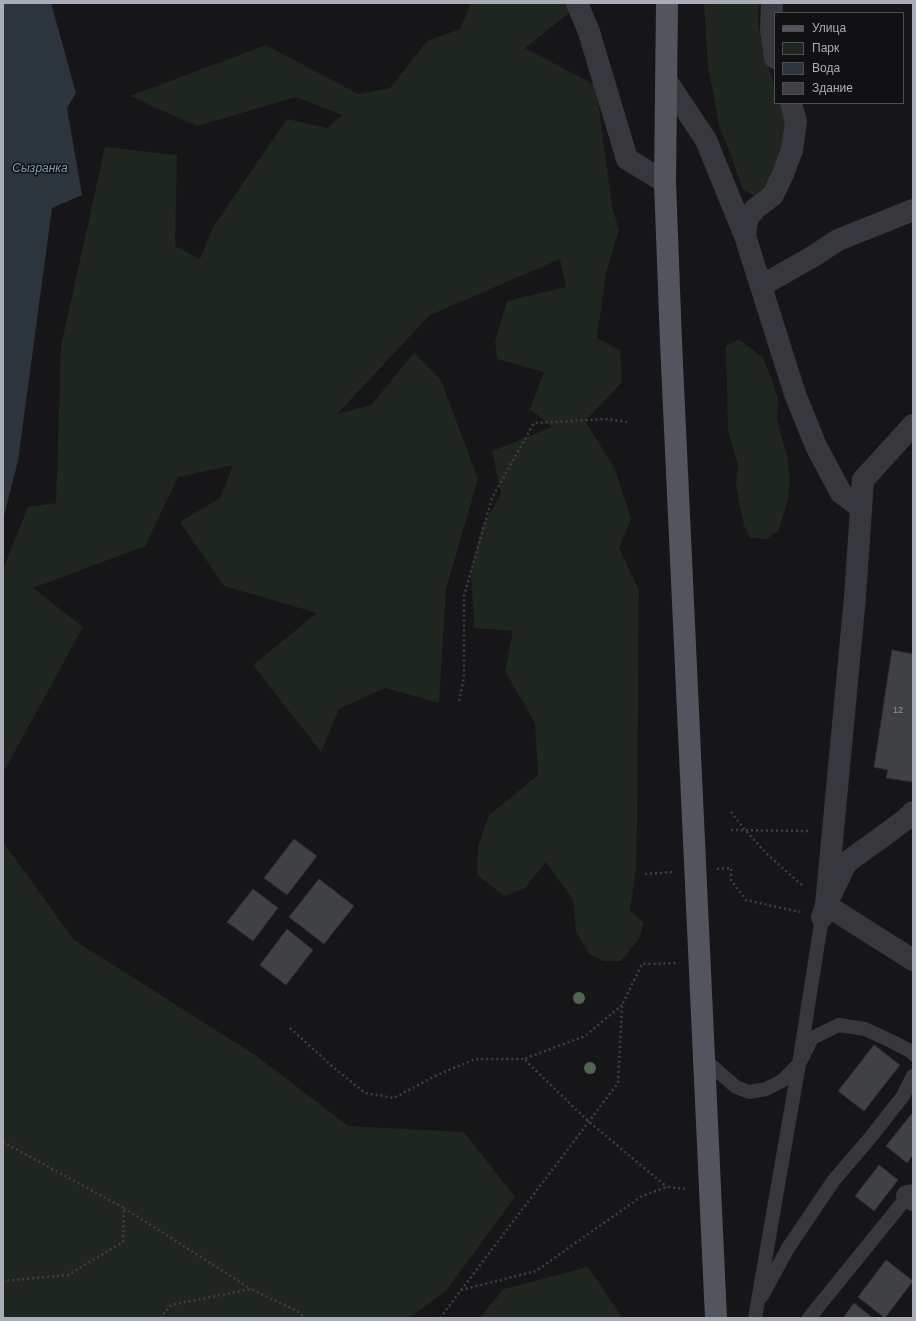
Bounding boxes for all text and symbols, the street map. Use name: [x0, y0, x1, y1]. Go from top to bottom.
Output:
legend: [774, 12, 904, 104]
text: Улица: [812, 21, 846, 35]
text: Парк: [812, 41, 839, 55]
text: Вода: [812, 61, 840, 75]
text: Здание: [812, 81, 853, 95]
water label: Сызранка: [12, 162, 68, 176]
house number: 12: [893, 706, 903, 716]

